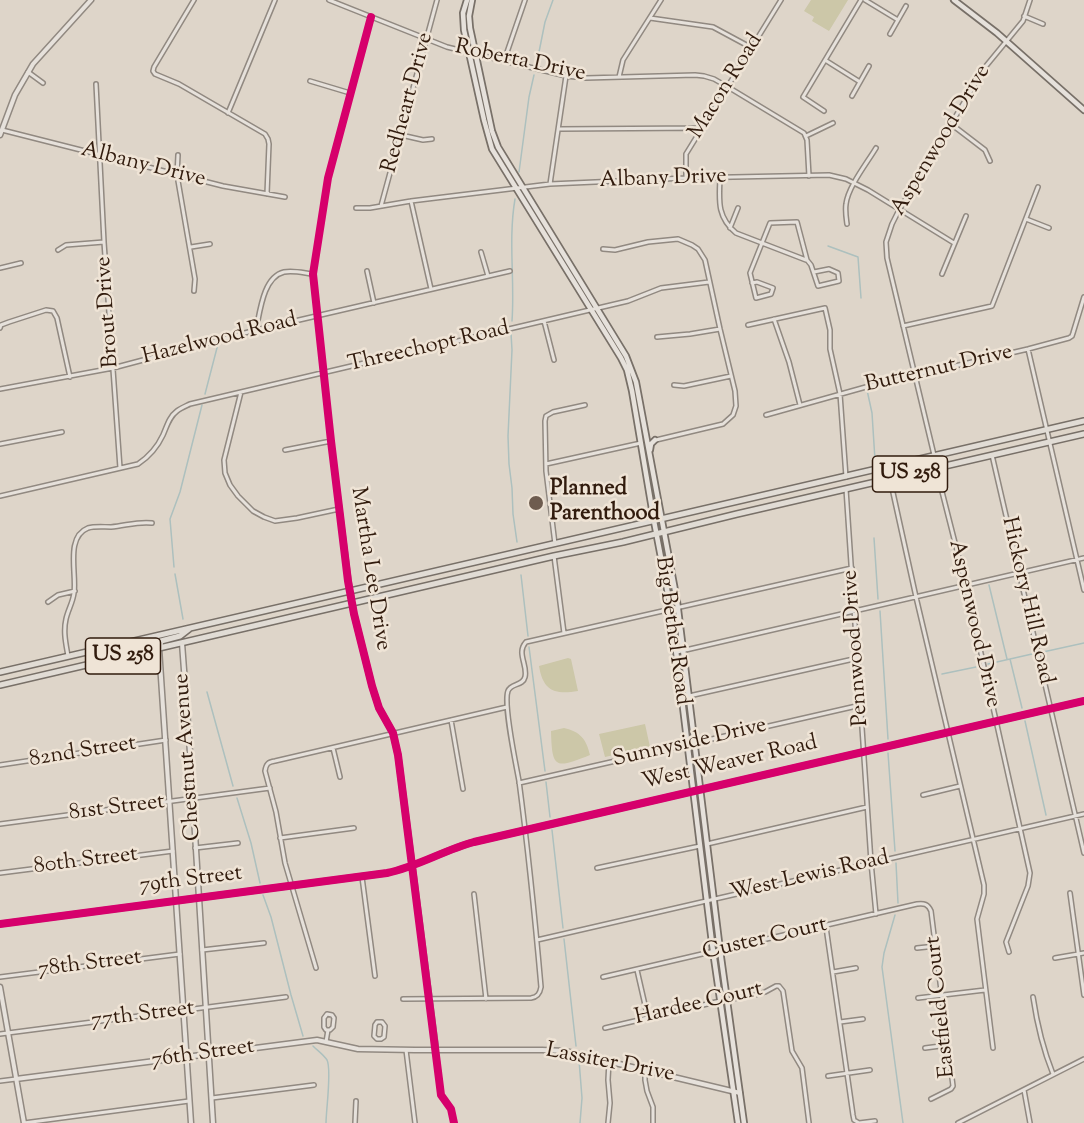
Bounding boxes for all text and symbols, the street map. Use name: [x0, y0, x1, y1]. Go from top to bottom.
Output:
street label: Macon Road: [684, 29, 770, 145]
street label: Redheart Drive: [378, 30, 440, 176]
street label: Roberta Drive: [452, 35, 588, 89]
street label: Aspenwood Drive: [887, 61, 997, 221]
street label: Albany Drive: [78, 138, 208, 194]
street label: Albany Drive: [599, 165, 727, 195]
street label: Brout Drive: [92, 255, 126, 369]
street label: Hazelwood Road: [140, 308, 300, 372]
street label: Threechopt Road: [346, 317, 512, 379]
street label: Butternut Drive: [863, 340, 1015, 400]
road number: US 258: [872, 456, 948, 492]
place label: Planned Parenthood: [550, 477, 660, 528]
street label: Martha Lee Drive: [343, 485, 395, 653]
marker: Planned Parenthood: [527, 494, 545, 512]
street label: Hickory Hill Road: [994, 515, 1058, 687]
street label: Aspenwood Drive: [941, 538, 1005, 710]
street label: Big Bethel Road: [647, 555, 695, 707]
street label: Pennwood Drive: [838, 569, 876, 727]
road number: US 258: [86, 638, 160, 674]
street label: Chestnut Avenue: [170, 672, 208, 842]
street label: Sunnyside Drive: [611, 713, 769, 775]
street label: West Weaver Road: [640, 731, 820, 797]
street label: 82nd Street: [28, 732, 138, 774]
street label: 81st Street: [68, 790, 166, 828]
street label: 80th Street: [33, 843, 139, 881]
street label: West Lewis Road: [728, 846, 892, 908]
street label: 79th Street: [138, 862, 244, 900]
street label: Custer Court: [700, 913, 830, 967]
street label: Eastfield Court: [921, 935, 963, 1079]
street label: 78th Street: [37, 946, 143, 984]
street label: Hardee Court: [632, 977, 766, 1033]
street label: 77th Street: [90, 997, 196, 1035]
street label: 76th Street: [150, 1035, 256, 1075]
street label: Lassiter Drive: [543, 1039, 677, 1089]

